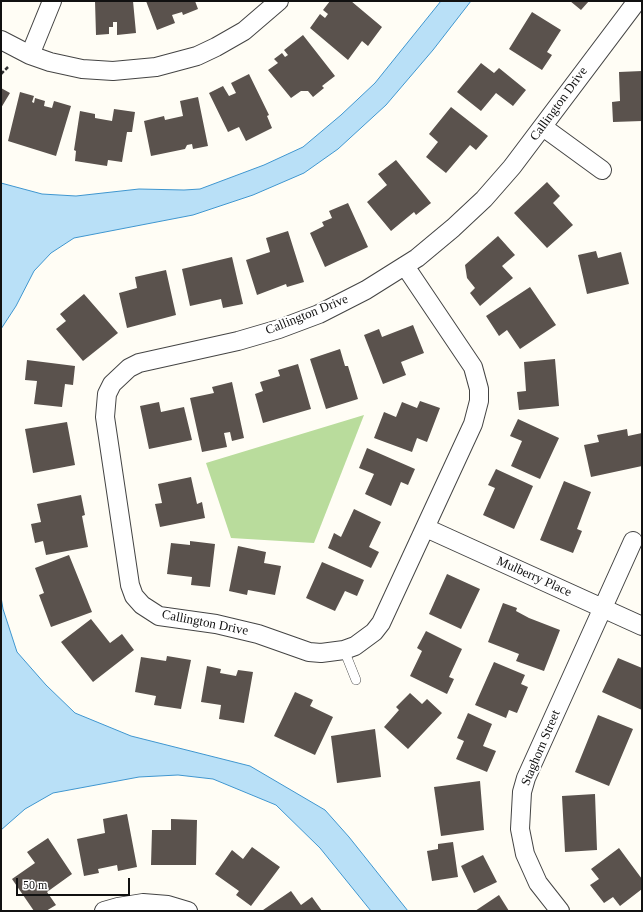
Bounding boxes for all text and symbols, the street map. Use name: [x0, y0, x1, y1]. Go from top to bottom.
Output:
street label: Callington Drive: [527, 64, 591, 144]
street label: Callington Drive: [263, 291, 351, 339]
street label: Mulberry Place: [494, 554, 574, 600]
street label: Callington Drive: [160, 607, 250, 639]
street label: Staghorn Street: [518, 708, 564, 788]
scale bar: [18, 870, 132, 896]
text: 50 m: [23, 878, 47, 892]

